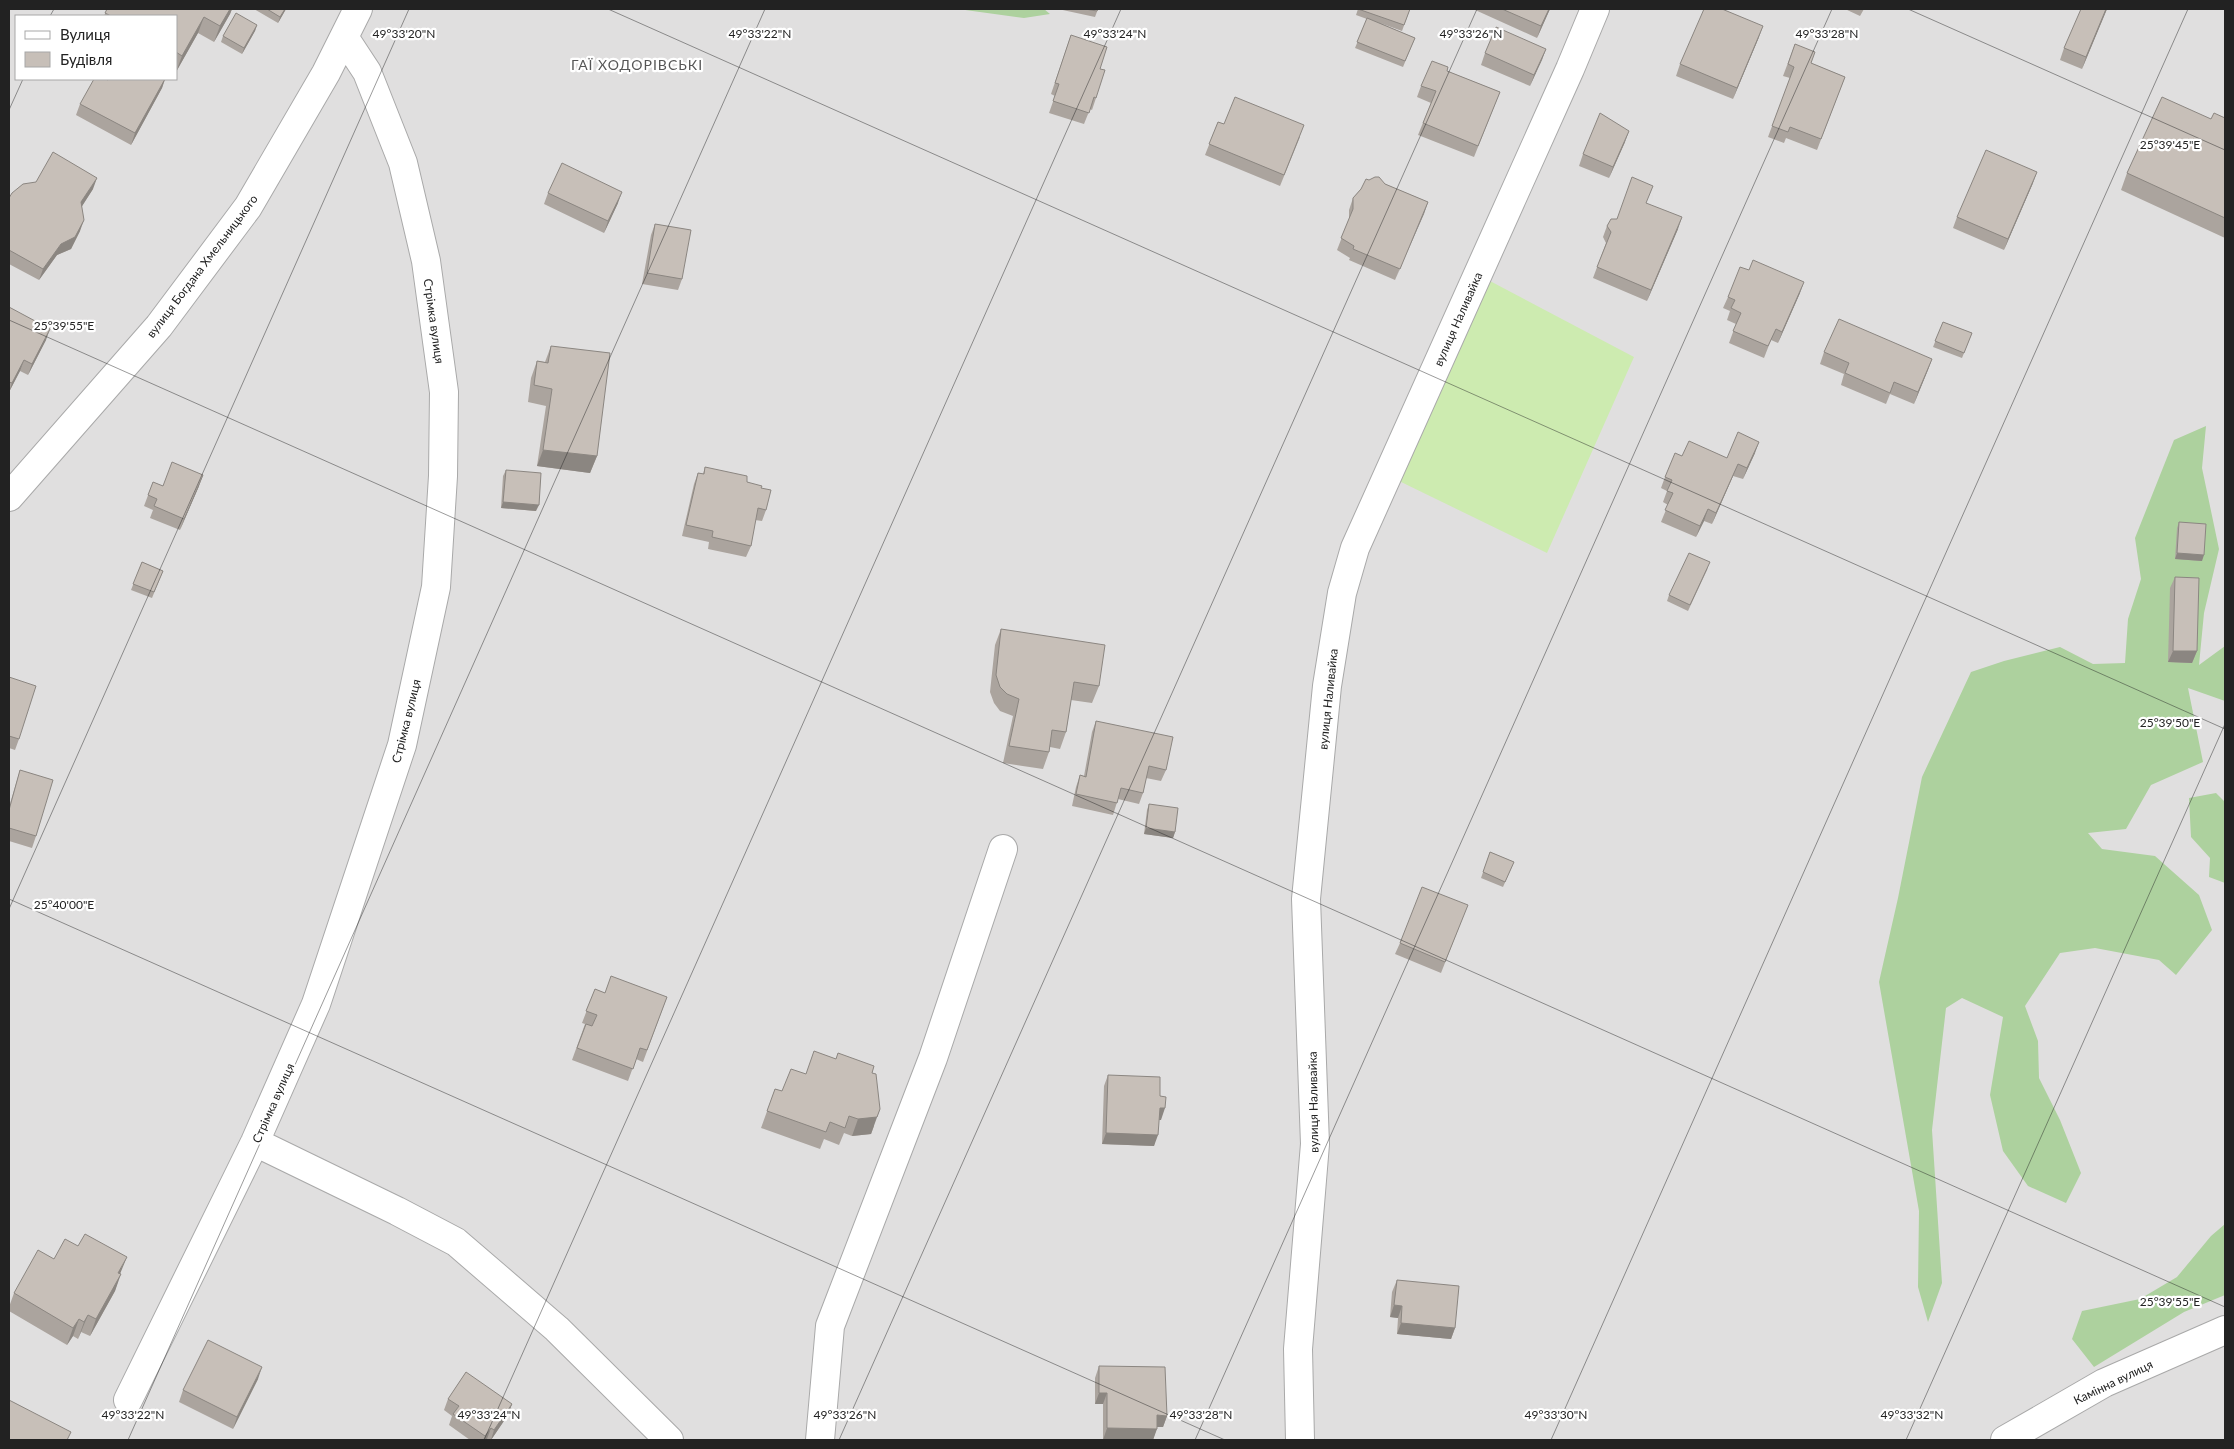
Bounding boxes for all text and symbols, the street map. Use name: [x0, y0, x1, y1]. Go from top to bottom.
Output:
legend: [15, 15, 178, 80]
text: Вулиця: [60, 25, 110, 43]
text: 49°33'20"N: [373, 26, 435, 41]
text: 49°33'22"N: [729, 26, 791, 41]
text: 49°33'24"N: [1084, 26, 1146, 41]
text: 49°33'26"N: [1440, 26, 1502, 41]
text: 49°33'28"N: [1796, 26, 1858, 41]
text: Будівля: [60, 50, 112, 68]
district label: ГАЇ ХОДОРІВСЬКІ: [571, 56, 703, 73]
text: 25°39'45"E: [2140, 137, 2200, 152]
street label: вулиця Богдана Хмельницького: [143, 191, 261, 341]
street label: вулиця Наливайка: [1431, 270, 1486, 368]
street label: Стрімка вулиця: [421, 278, 447, 365]
text: 25°39'55"E: [34, 318, 94, 333]
street label: вулиця Наливайка: [1315, 648, 1341, 750]
street label: Стрімка вулиця: [388, 678, 424, 764]
text: 25°39'50"E: [2140, 715, 2200, 730]
text: 25°40'00"E: [34, 897, 94, 912]
street label: вулиця Наливайка: [1305, 1051, 1321, 1153]
street label: Стрімка вулиця: [249, 1061, 297, 1145]
text: 25°39'55"E: [2140, 1294, 2200, 1309]
street label: Камінна вулиця: [2071, 1356, 2155, 1408]
text: 49°33'22"N: [102, 1407, 164, 1422]
text: 49°33'24"N: [458, 1407, 520, 1422]
text: 49°33'26"N: [814, 1407, 876, 1422]
text: 49°33'28"N: [1170, 1407, 1232, 1422]
text: 49°33'30"N: [1525, 1407, 1587, 1422]
text: 49°33'32"N: [1881, 1407, 1943, 1422]

